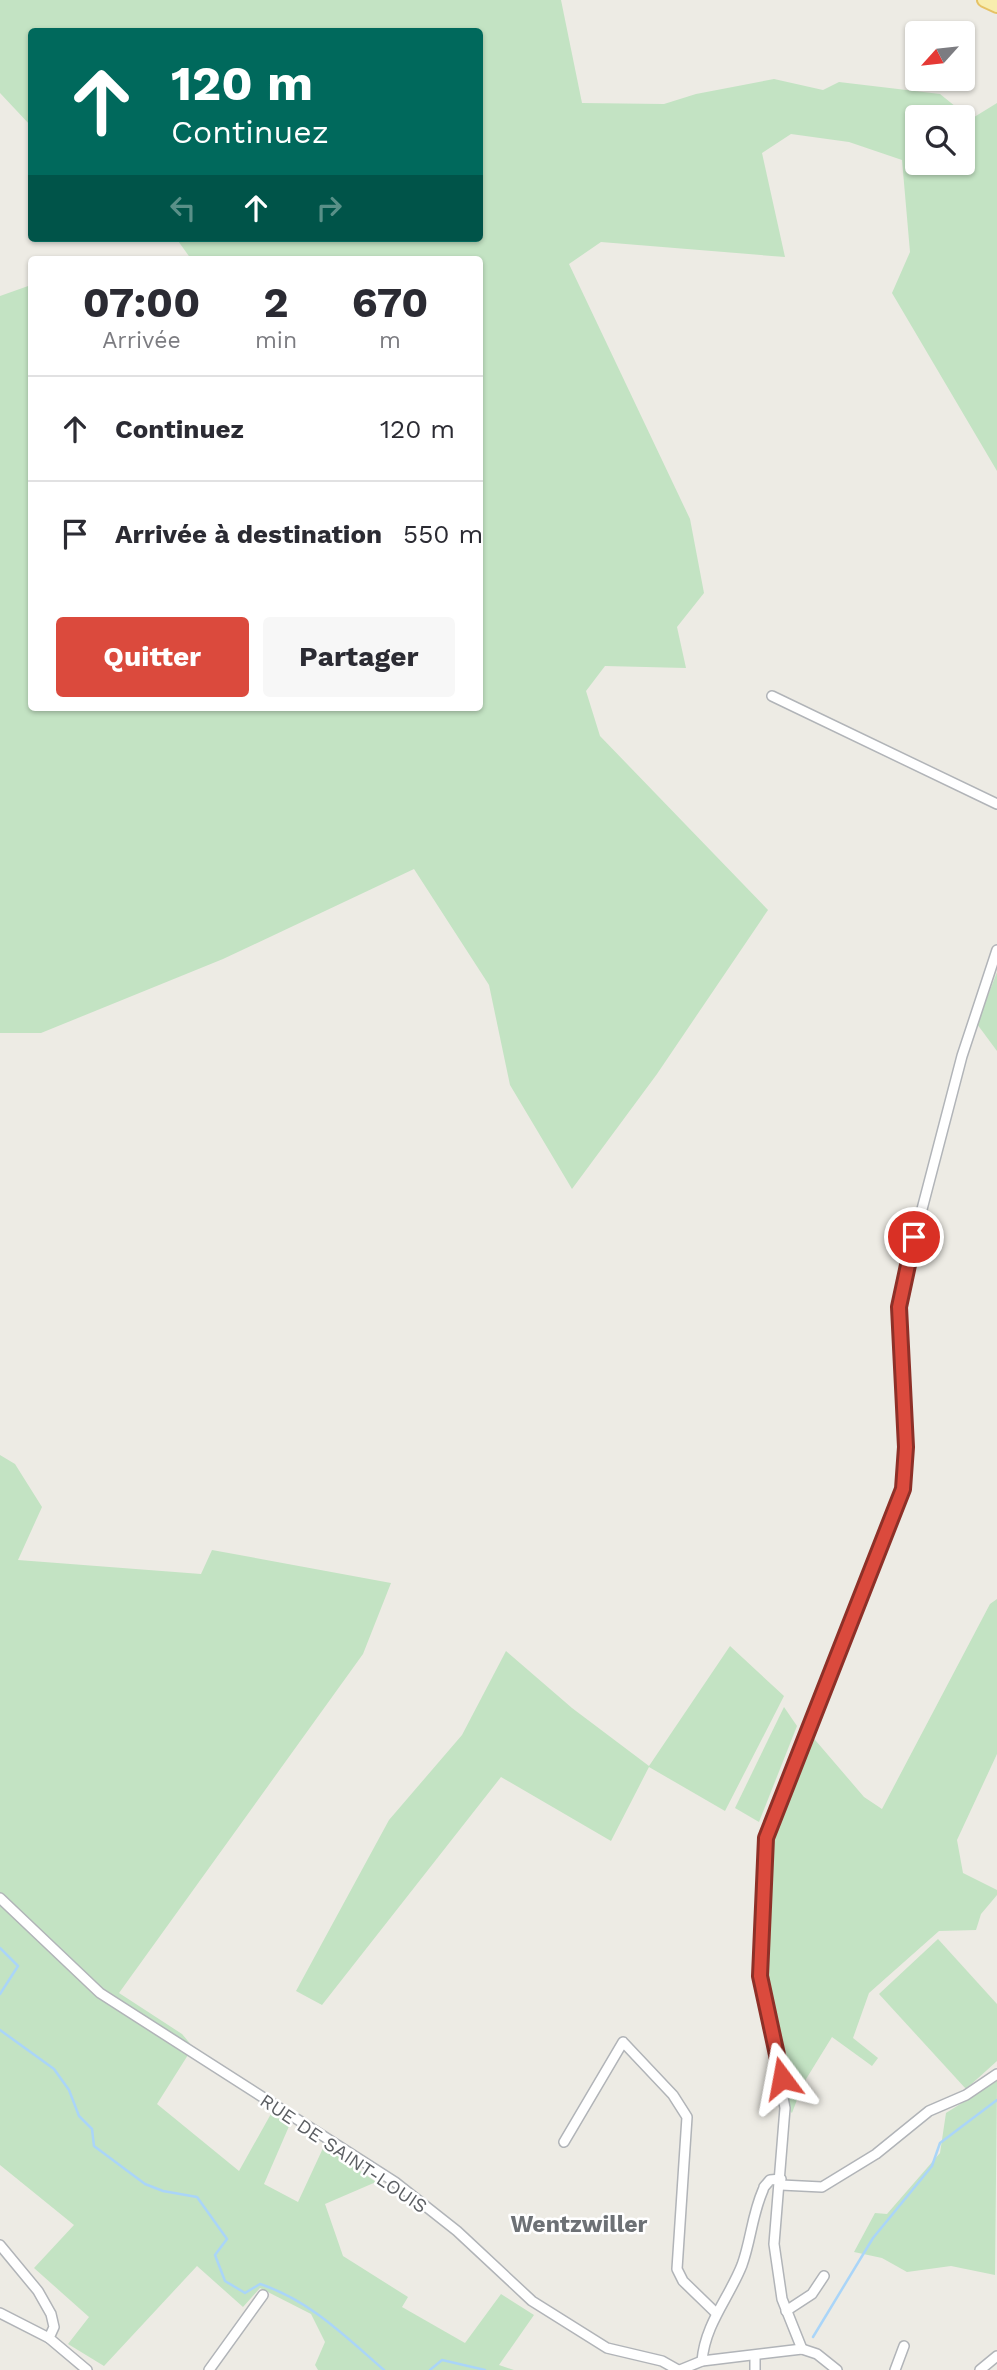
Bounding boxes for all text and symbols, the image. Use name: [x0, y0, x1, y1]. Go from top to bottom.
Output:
north arrow: [905, 21, 975, 91]
map controls: [905, 21, 975, 175]
text: 120 m: [171, 54, 313, 112]
icon: ahead: [56, 56, 147, 147]
button: search: [905, 105, 975, 175]
text: Continuez: [171, 113, 329, 151]
icon: left: [164, 189, 202, 227]
icon: ahead: [237, 189, 275, 227]
icon: right: [310, 189, 348, 227]
text: 07:00: [83, 278, 200, 327]
text: 2: [263, 278, 289, 327]
text: 670: [352, 278, 428, 327]
text: Arrivée: [102, 327, 181, 354]
text: min: [255, 327, 297, 354]
text: m: [379, 327, 401, 354]
icon: ahead: [56, 410, 94, 448]
text: Continuez: [115, 414, 244, 444]
text: 120 m: [380, 414, 455, 444]
icon: arrive: [56, 515, 94, 553]
text: Arrivée à destination: [115, 519, 382, 549]
text: 550 m: [403, 519, 483, 549]
button: Quitter: [56, 617, 249, 697]
button: Partager: [263, 617, 455, 697]
pin: [884, 1207, 944, 1267]
icon: arrive: [895, 1218, 933, 1256]
position arrow: [745, 2041, 819, 2115]
street label: RUE DE SAINT-LOUIS: [256, 2089, 432, 2218]
district label: Wentzwiller: [511, 2211, 648, 2238]

